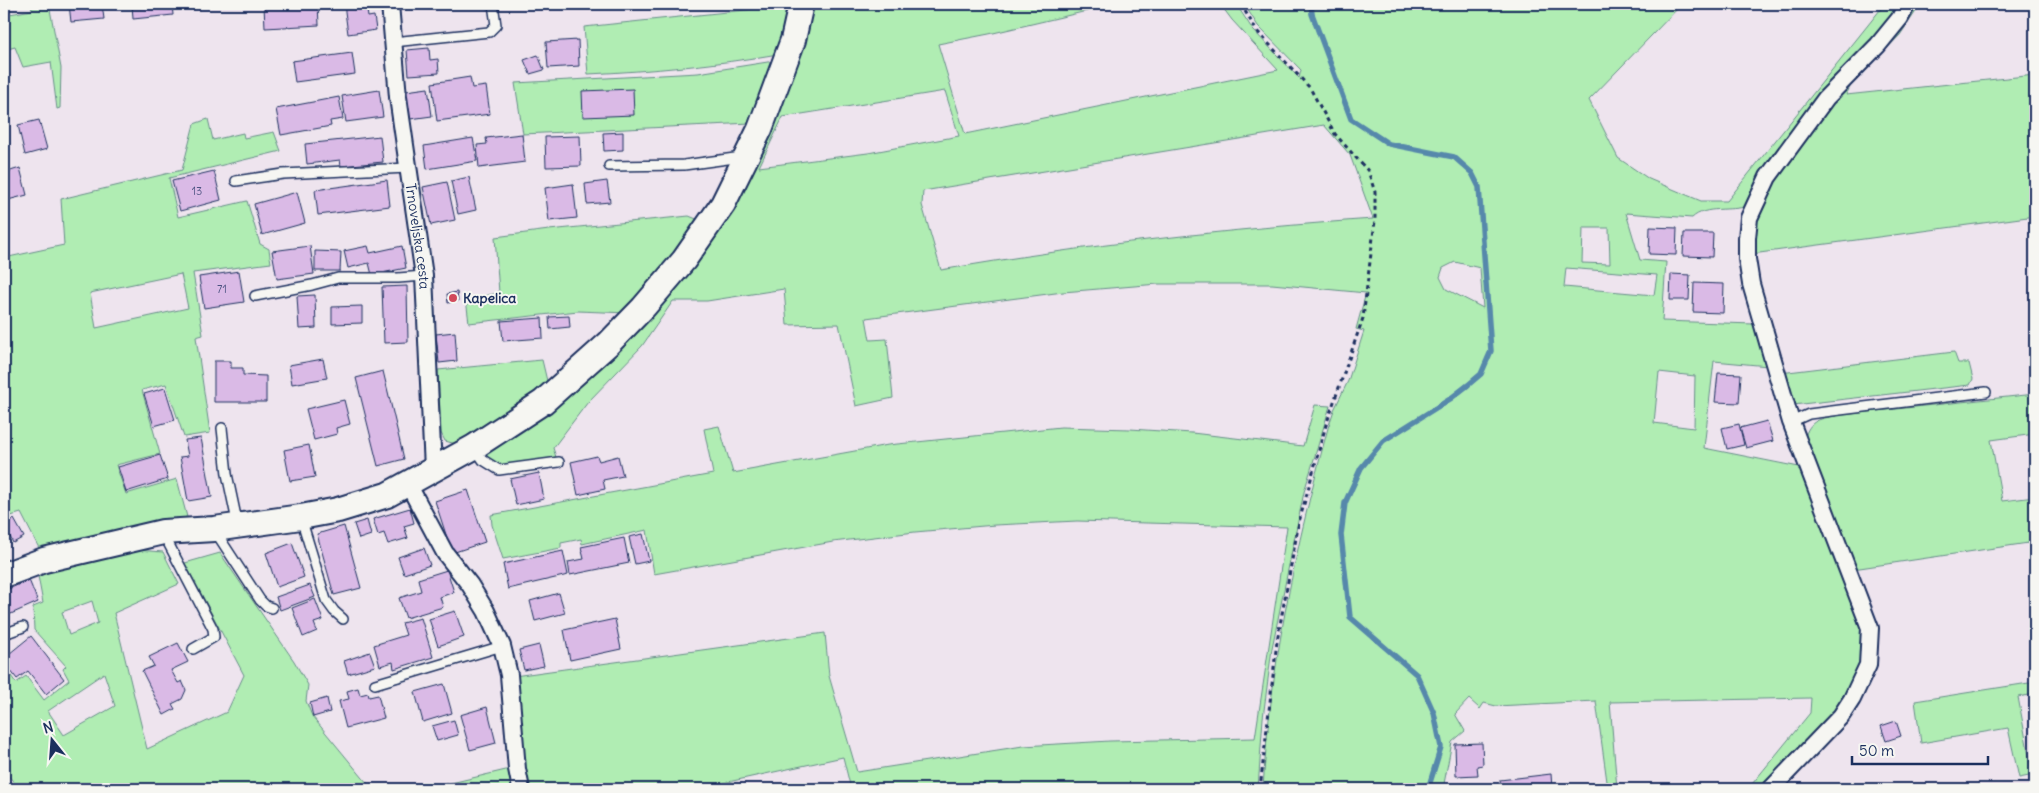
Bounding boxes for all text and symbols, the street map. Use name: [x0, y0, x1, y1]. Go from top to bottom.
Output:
street label: Trnoveljska cesta: [402, 182, 434, 290]
house number: 13: [192, 184, 202, 198]
house number: 71: [217, 282, 227, 296]
place label: Kapelica: [463, 289, 516, 307]
marker: Kapelica: [447, 292, 459, 304]
north arrow: [28, 716, 78, 766]
text: N: [41, 718, 55, 738]
scale bar: [1852, 733, 1988, 765]
text: 50 m: [1859, 741, 1894, 760]

